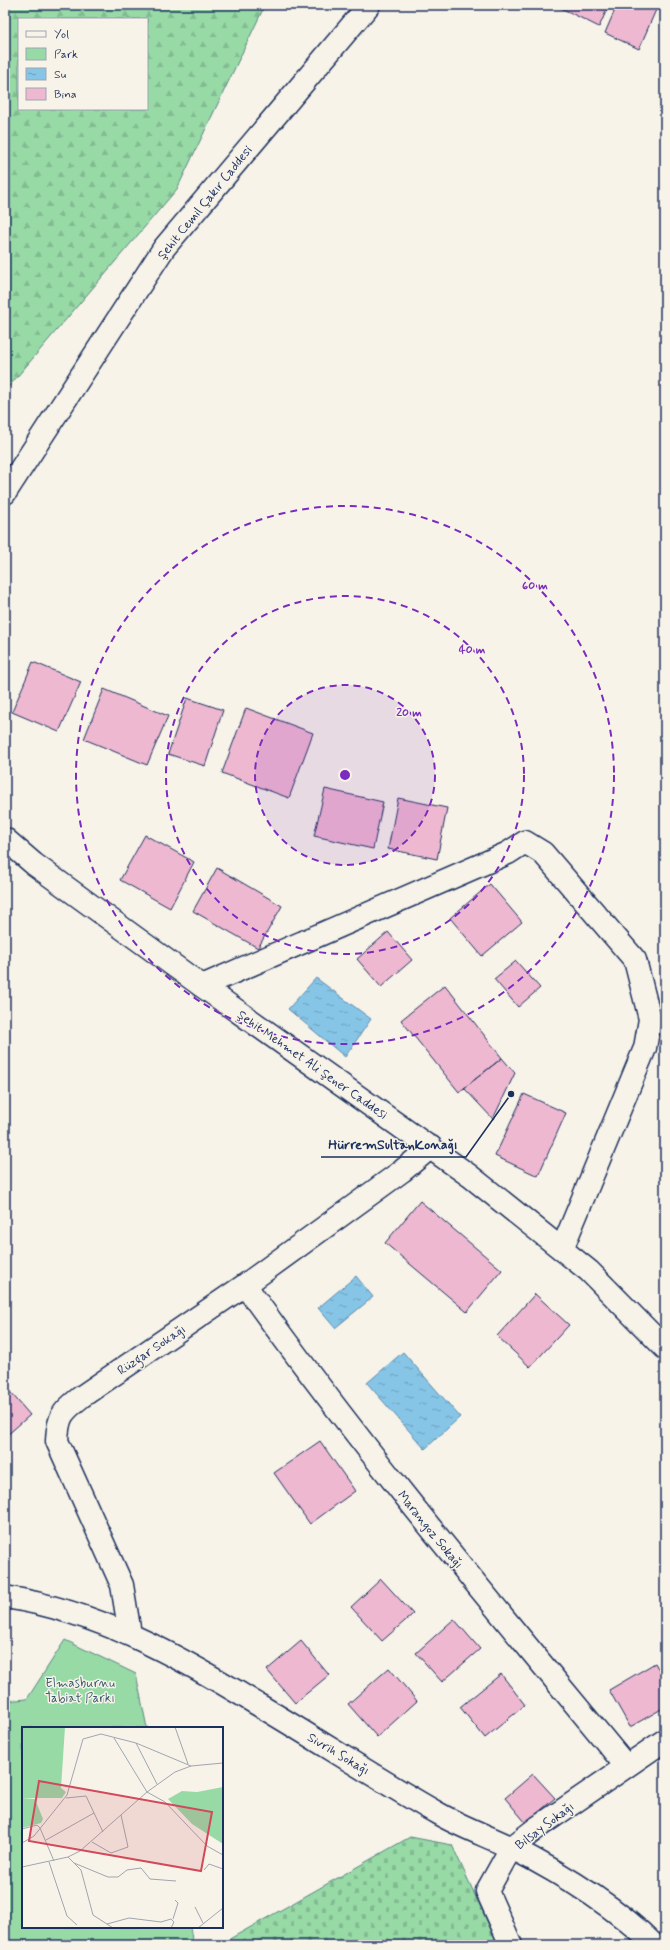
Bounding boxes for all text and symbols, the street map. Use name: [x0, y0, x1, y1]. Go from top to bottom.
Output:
legend: [18, 18, 148, 110]
text: Yol: [54, 27, 69, 43]
text: Park: [54, 47, 78, 63]
text: Su: [54, 67, 67, 83]
text: Bina: [54, 87, 77, 103]
street label: Şehit Cemil Çakır Caddesi: [154, 142, 256, 263]
text: 60 m: [522, 578, 548, 594]
text: 40 m: [459, 642, 486, 658]
text: 20 m: [396, 705, 422, 721]
centre of rings: [338, 768, 352, 782]
street label: Şehit Mehmet Ali Şener Caddesi: [234, 1007, 391, 1124]
callout: HürremSultanKonağı: [321, 1131, 466, 1157]
text: HürremSultanKonağı: [328, 1136, 458, 1155]
street label: Rüzgar Sokağı: [114, 1321, 190, 1381]
street label: Marangoz Sokağı: [393, 1487, 467, 1572]
park label: Elmasburnu Tabiat Parkı: [45, 1675, 115, 1707]
inset map: [22, 1727, 223, 1928]
street label: Sivrih Sokağı: [304, 1729, 372, 1779]
street label: Bilsay Sokağı: [512, 1799, 578, 1854]

